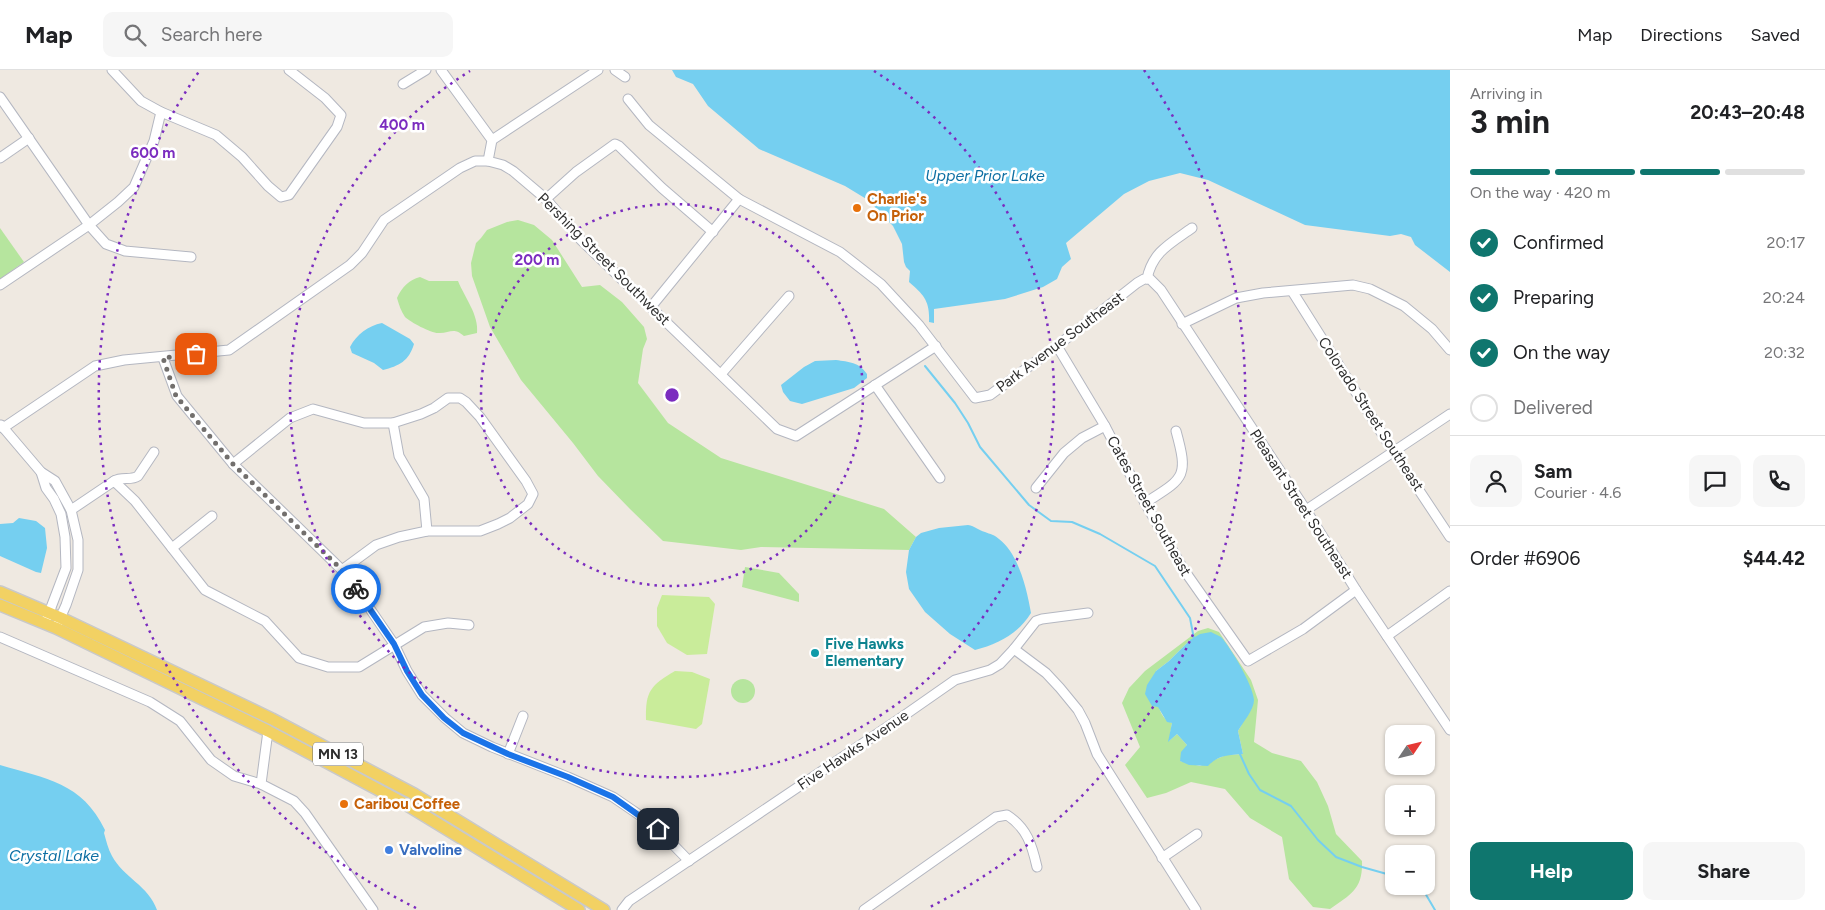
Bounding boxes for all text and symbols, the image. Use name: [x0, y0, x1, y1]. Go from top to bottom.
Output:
search box: [103, 12, 453, 57]
text: Map: [25, 20, 73, 49]
icon: search: [121, 21, 149, 49]
text: Search here: [161, 23, 262, 46]
text: Map: [1577, 24, 1612, 46]
text: Directions: [1640, 24, 1722, 46]
text: Saved: [1750, 24, 1800, 46]
text: Arriving in: [1470, 84, 1542, 103]
text: 20:43–20:48: [1690, 101, 1805, 124]
text: 3 min: [1470, 103, 1550, 141]
text: 400 m: [379, 116, 425, 134]
text: 600 m: [131, 144, 175, 162]
water label: Upper Prior Lake: [925, 166, 1045, 185]
text: On the way · 420 m: [1470, 183, 1610, 202]
street label: Pershing Street Southwest: [534, 189, 674, 329]
place label: Charlie's On Prior: [867, 190, 927, 225]
marker: Charlie's On Prior: [851, 202, 863, 214]
icon: check: [1470, 229, 1498, 257]
text: Confirmed: [1513, 231, 1604, 254]
text: 20:17: [1767, 233, 1805, 252]
text: 200 m: [515, 251, 559, 269]
icon: check: [1470, 284, 1498, 312]
text: Preparing: [1513, 286, 1594, 309]
street label: Park Avenue Southeast: [992, 288, 1128, 396]
text: 20:24: [1763, 288, 1805, 307]
pin: [175, 333, 217, 375]
street label: Colorado Street Southeast: [1314, 334, 1428, 495]
icon: check: [1470, 339, 1498, 367]
icon: bag: [182, 340, 210, 368]
text: On the way: [1513, 341, 1610, 364]
text: 20:32: [1764, 343, 1805, 362]
centre of rings: [663, 386, 681, 404]
text: Delivered: [1513, 396, 1593, 419]
street label: Pleasant Street Southeast: [1246, 426, 1356, 582]
street label: Cates Street Southeast: [1103, 433, 1195, 580]
button: person: [1470, 455, 1522, 507]
button: chat: [1689, 455, 1741, 507]
button: phone: [1753, 455, 1805, 507]
text: Sam: [1534, 460, 1572, 483]
text: Courier · 4.6: [1534, 483, 1621, 502]
text: Order #6906: [1470, 547, 1580, 570]
text: $44.42: [1743, 547, 1805, 570]
courier: [331, 564, 381, 614]
icon: bike: [342, 575, 370, 603]
place label: Five Hawks Elementary: [825, 635, 904, 670]
marker: Five Hawks Elementary: [809, 647, 821, 659]
street label: Five Hawks Avenue: [794, 706, 912, 794]
north arrow: [1385, 725, 1435, 775]
map controls: [1385, 725, 1435, 895]
road number: MN 13: [313, 742, 363, 766]
button: +: [1385, 785, 1435, 835]
place label: Caribou Coffee: [354, 795, 461, 813]
marker: Caribou Coffee: [338, 798, 350, 810]
pin: [637, 808, 679, 850]
icon: home: [644, 815, 672, 843]
place label: Valvoline: [399, 841, 463, 859]
button: Help: [1470, 842, 1633, 900]
button: Share: [1643, 842, 1805, 900]
marker: Valvoline: [383, 844, 395, 856]
button: −: [1385, 845, 1435, 895]
water label: Crystal Lake: [9, 846, 99, 865]

